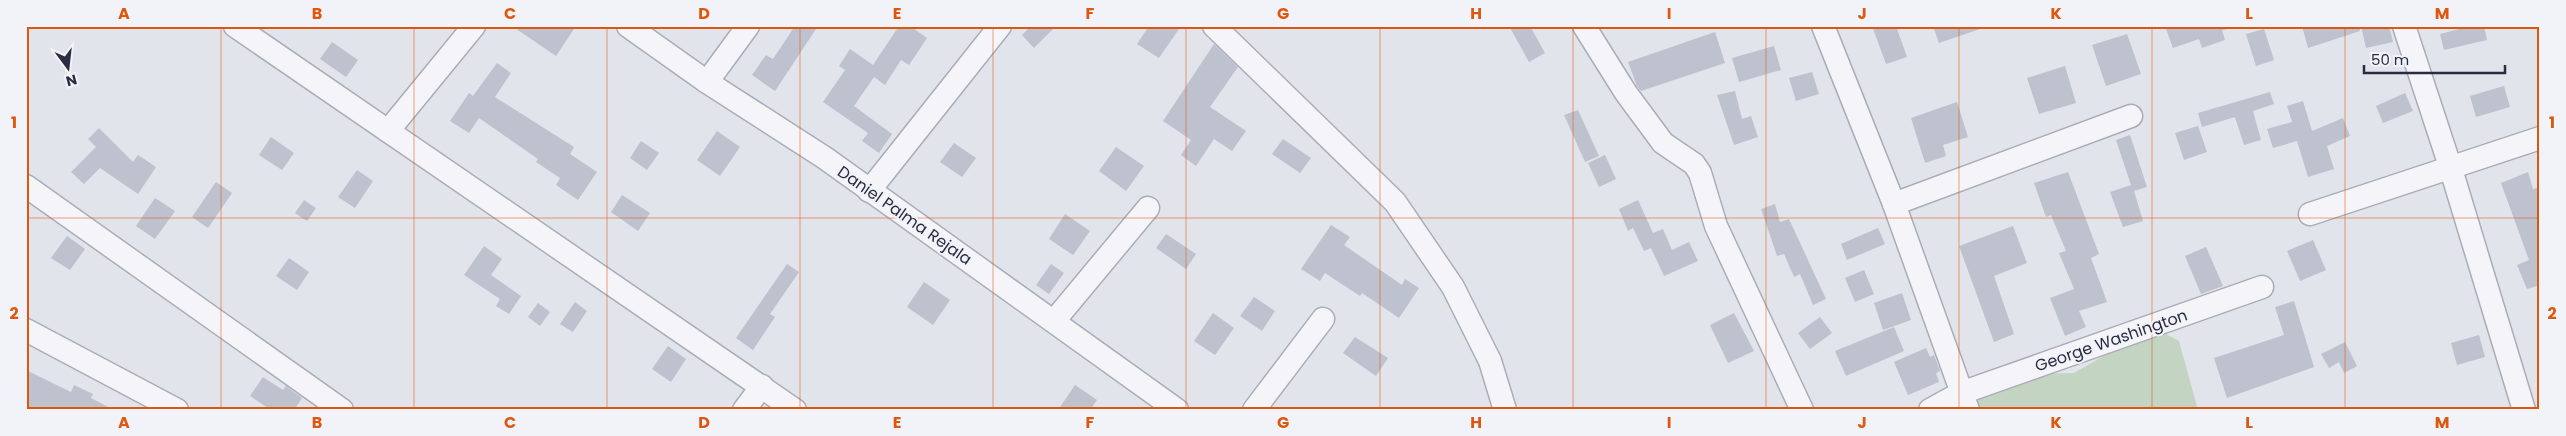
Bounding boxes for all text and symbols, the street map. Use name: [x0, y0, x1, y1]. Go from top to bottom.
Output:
text: A: [118, 2, 130, 25]
text: B: [312, 2, 322, 25]
text: C: [504, 2, 516, 25]
text: D: [698, 2, 710, 25]
text: E: [893, 2, 901, 25]
text: F: [1086, 2, 1095, 25]
text: G: [1277, 2, 1289, 25]
text: H: [1470, 2, 1482, 25]
text: I: [1667, 2, 1671, 25]
text: J: [1857, 2, 1867, 25]
text: K: [2050, 2, 2062, 25]
text: L: [2245, 2, 2253, 25]
text: M: [2435, 2, 2449, 25]
north arrow: [42, 42, 92, 92]
scale bar: [2364, 42, 2505, 74]
text: 50 m: [2371, 49, 2409, 70]
text: N: [64, 70, 79, 92]
text: 1: [11, 111, 17, 134]
text: 1: [2549, 111, 2555, 134]
street label: Daniel Palma Rejala: [833, 160, 977, 270]
text: 2: [9, 302, 19, 325]
text: 2: [2547, 302, 2557, 325]
street label: George Washington: [2032, 304, 2191, 377]
text: A: [118, 411, 130, 434]
text: B: [312, 411, 322, 434]
text: C: [504, 411, 516, 434]
text: D: [698, 411, 710, 434]
text: E: [893, 411, 901, 434]
text: F: [1086, 411, 1095, 434]
text: G: [1277, 411, 1289, 434]
text: H: [1470, 411, 1482, 434]
text: I: [1667, 411, 1671, 434]
text: J: [1857, 411, 1867, 434]
text: K: [2050, 411, 2062, 434]
text: L: [2245, 411, 2253, 434]
text: M: [2435, 411, 2449, 434]

